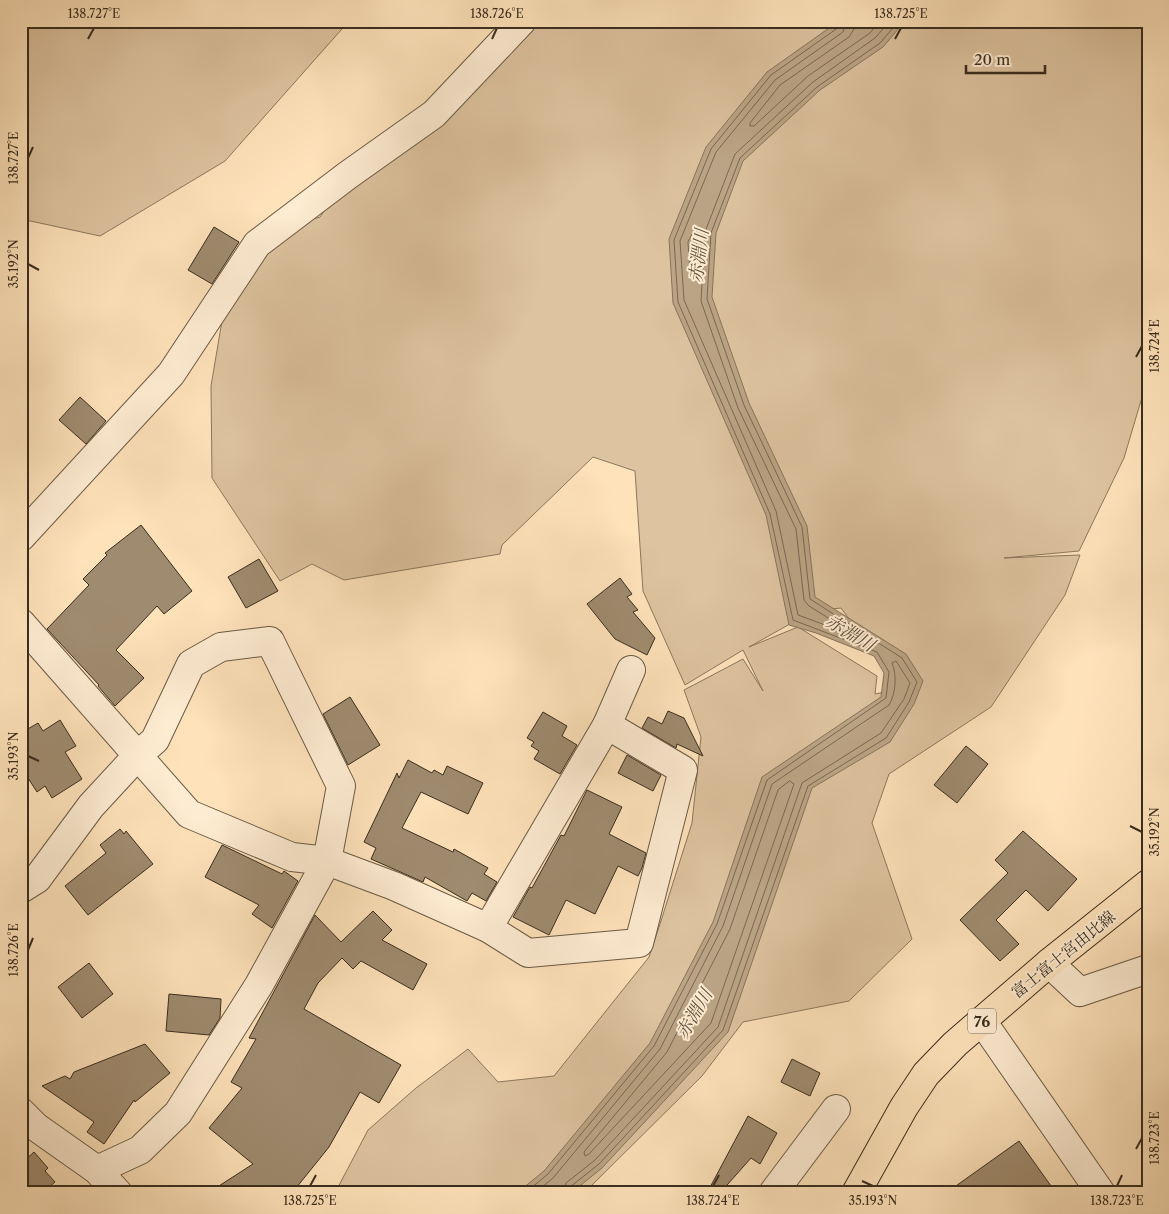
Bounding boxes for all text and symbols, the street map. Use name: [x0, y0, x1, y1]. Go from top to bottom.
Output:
text: 138.727°E: [68, 6, 120, 21]
text: 138.726°E: [470, 6, 524, 21]
text: 138.725°E: [874, 6, 928, 21]
scale bar: [966, 42, 1045, 74]
text: 20 m: [974, 50, 1010, 69]
text: 138.727°E: [6, 132, 21, 184]
water label: 赤淵川: [685, 226, 713, 284]
text: 35.192°N: [6, 239, 21, 289]
text: 138.724°E: [1147, 319, 1162, 373]
water label: 赤淵川: [821, 610, 881, 657]
text: 35.193°N: [6, 731, 21, 780]
text: 35.192°N: [1147, 807, 1162, 857]
street label: 富士富士宮由比線: [1007, 906, 1119, 1002]
text: 138.726°E: [6, 923, 21, 977]
water label: 赤淵川: [671, 983, 718, 1043]
road number: 76: [968, 1008, 996, 1034]
text: 138.723°E: [1147, 1111, 1162, 1165]
text: 138.725°E: [283, 1193, 337, 1208]
text: 138.724°E: [686, 1193, 740, 1208]
text: 35.193°N: [849, 1193, 898, 1208]
text: 138.723°E: [1090, 1193, 1144, 1208]

